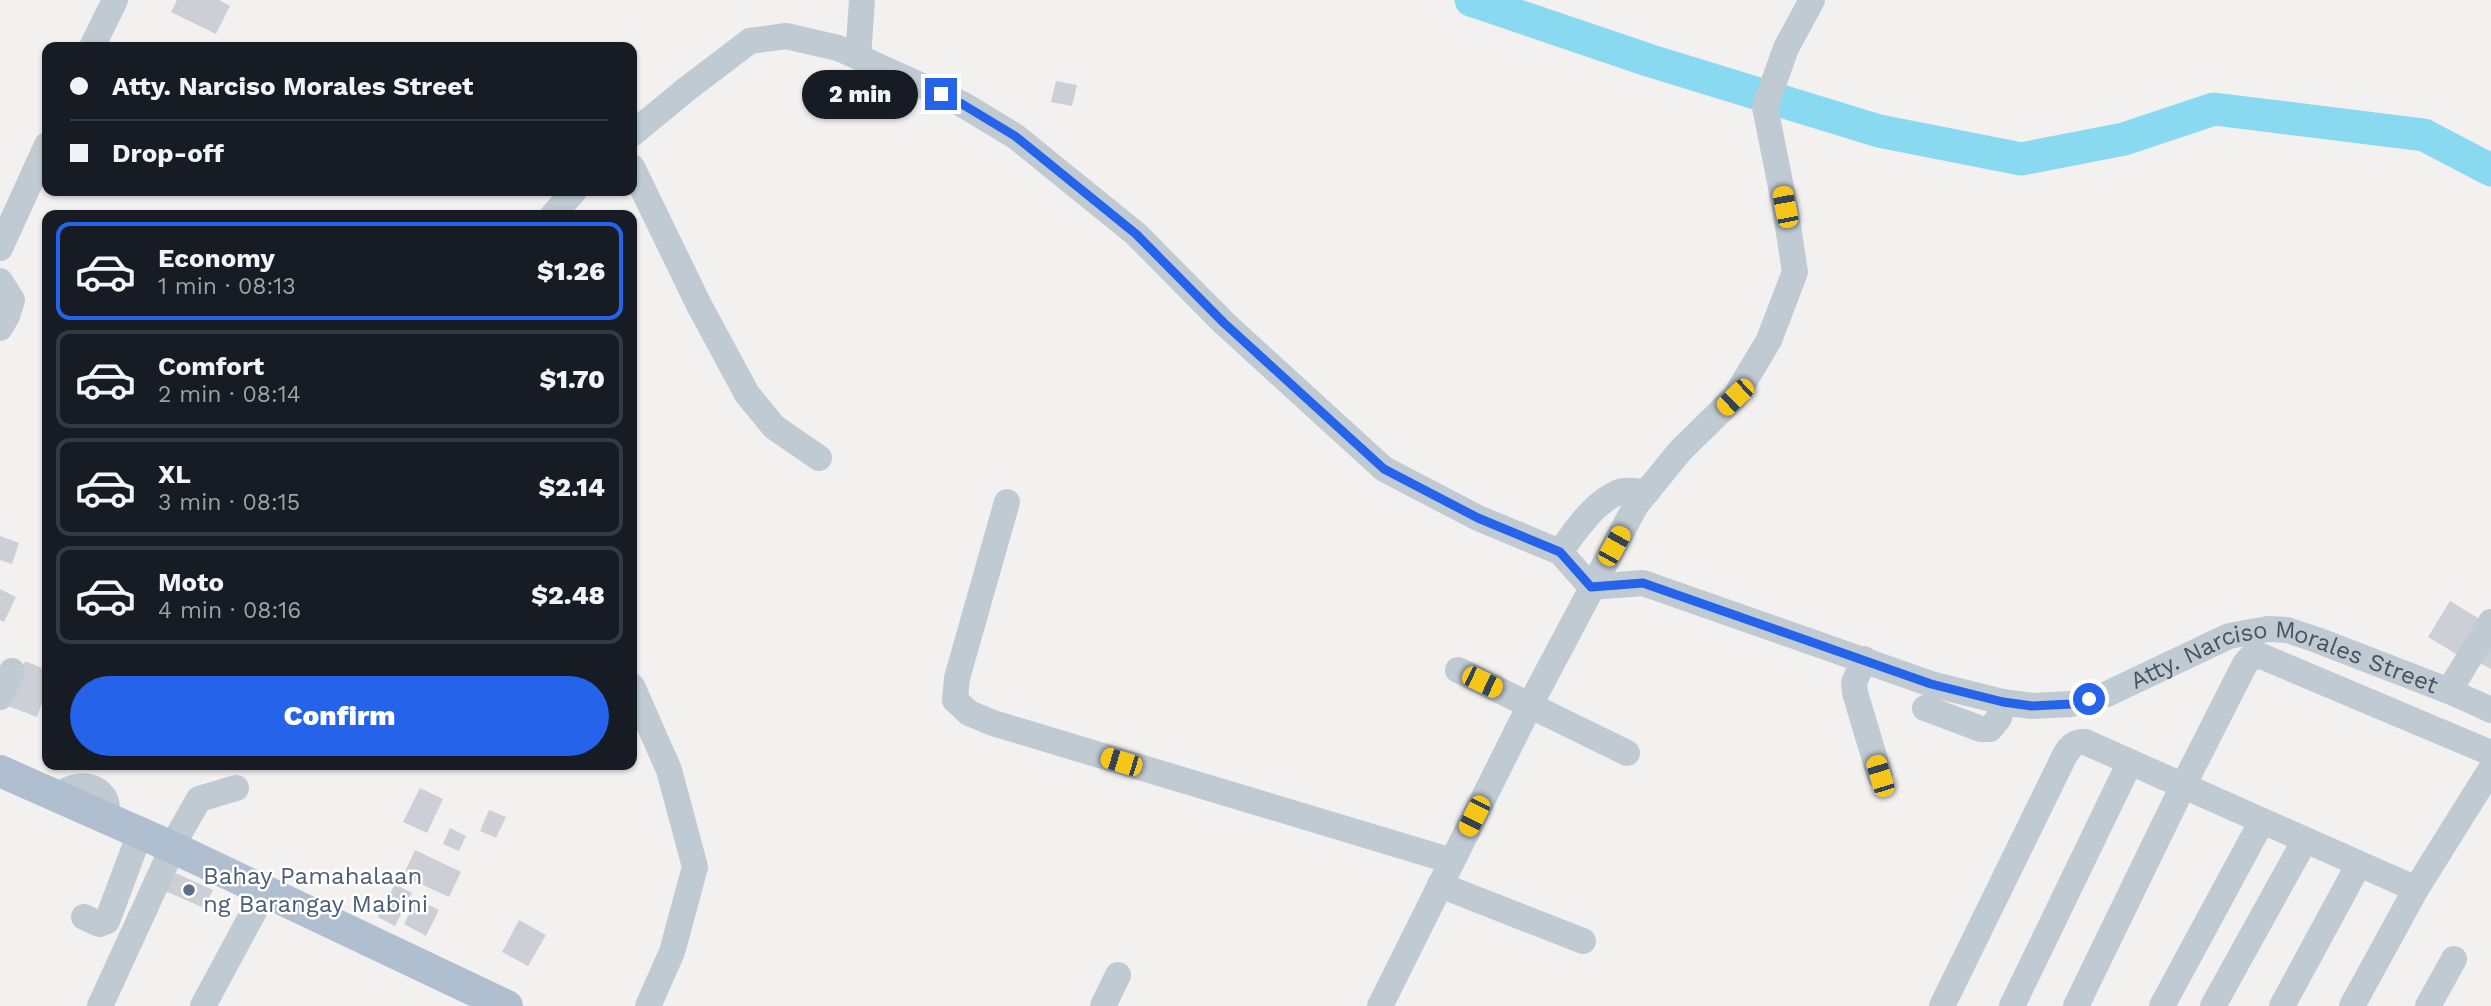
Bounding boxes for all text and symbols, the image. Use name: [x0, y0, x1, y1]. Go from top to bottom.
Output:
callout: 2 min: [801, 70, 916, 119]
text: Atty. Narciso Morales Street: [112, 71, 473, 101]
route end: [925, 78, 957, 110]
text: 2 min: [829, 81, 891, 108]
text: Drop-off: [112, 138, 224, 168]
car: [1771, 184, 1800, 230]
icon: car: [74, 240, 137, 303]
text: Economy: [158, 243, 275, 273]
text: $1.26: [537, 256, 605, 286]
text: 1 min · 08:13: [158, 273, 296, 300]
icon: car: [74, 348, 137, 411]
text: Comfort: [158, 351, 264, 381]
text: $1.70: [540, 364, 605, 394]
car: [1713, 375, 1758, 419]
text: 2 min · 08:14: [158, 381, 301, 408]
icon: car: [74, 456, 137, 519]
text: XL: [158, 459, 191, 489]
text: $2.14: [539, 472, 605, 502]
text: 3 min · 08:15: [158, 489, 300, 516]
car: [1595, 523, 1634, 569]
icon: car: [74, 564, 137, 627]
text: Moto: [158, 567, 224, 597]
text: $2.48: [531, 580, 605, 610]
text: 4 min · 08:16: [158, 597, 301, 624]
text: Atty. Narciso Morales Street: [2126, 615, 2442, 699]
car: [1459, 663, 1506, 701]
street label: Atty. Narciso Morales Street: [2121, 672, 2447, 706]
button: Confirm: [70, 676, 609, 756]
route start: [2073, 683, 2105, 715]
car: [1098, 746, 1145, 778]
car: [1864, 753, 1897, 799]
car: [1456, 793, 1493, 839]
place label: Bahay Pamahalaan ng Barangay Mabini: [203, 862, 428, 918]
marker: Bahay Pamahalaan ng Barangay Mabini: [181, 882, 197, 898]

